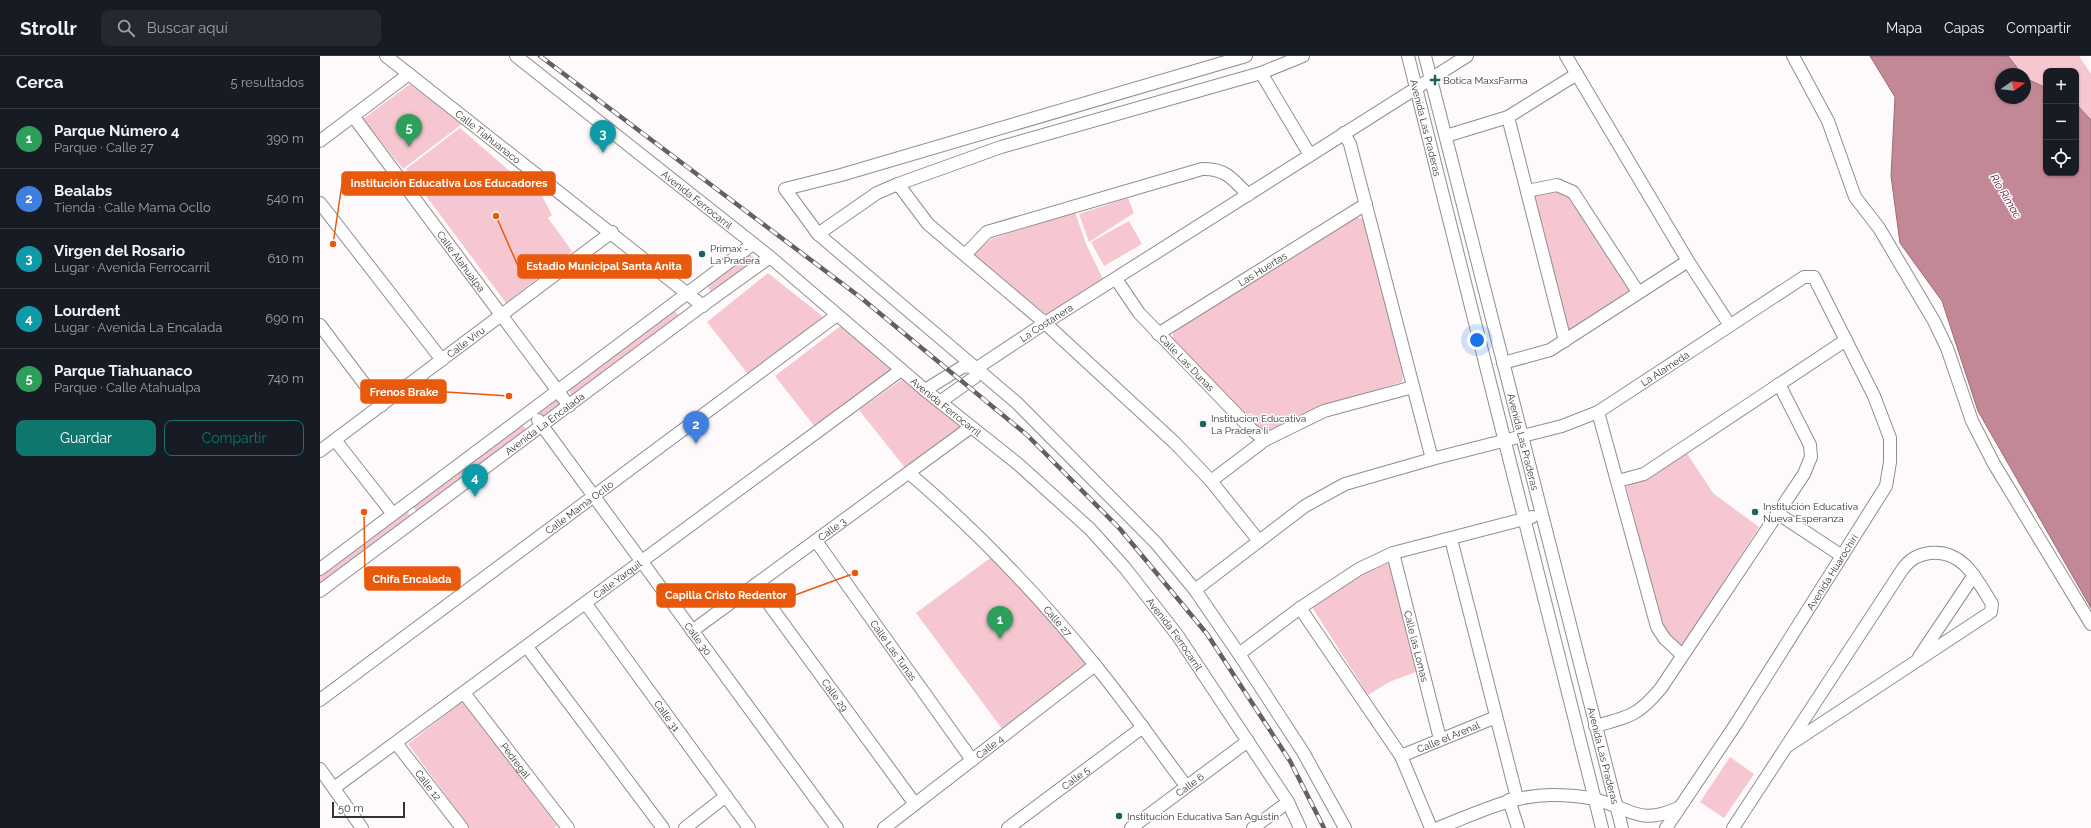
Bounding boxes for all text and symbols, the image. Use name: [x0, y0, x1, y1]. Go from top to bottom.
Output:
search box: [101, 10, 381, 46]
text: Strollr: [20, 17, 77, 39]
icon: search: [115, 17, 137, 39]
text: Buscar aquí: [147, 19, 228, 37]
text: Mapa: [1886, 20, 1922, 36]
text: Capas: [1944, 20, 1984, 36]
text: Compartir: [2006, 20, 2071, 36]
north arrow: [1995, 68, 2031, 104]
map controls: [2043, 68, 2079, 176]
button: +: [2043, 68, 2079, 104]
text: Cerca: [16, 72, 64, 92]
text: 5 resultados: [231, 75, 304, 90]
marker: Botica MaxsFarma: [1430, 75, 1440, 85]
place label: Botica MaxsFarma: [1443, 75, 1527, 86]
street label: Avenida Las Praderas: [1408, 78, 1443, 178]
button: −: [2043, 104, 2079, 140]
street label: Calle Tiahuanaco: [453, 108, 522, 166]
pin: 5: [396, 114, 422, 147]
pin: 3: [590, 120, 616, 153]
text: Parque Número 4: [54, 122, 180, 140]
text: 1: [26, 131, 32, 146]
text: 390 m: [266, 131, 304, 146]
text: Parque · Calle 27: [54, 140, 154, 155]
button: locate: [2043, 140, 2079, 176]
street label: Avenida Ferrocarril: [659, 168, 735, 231]
callout: Institución Educativa Los Educadores: [342, 172, 555, 195]
water label: Río Rímac: [1987, 172, 2024, 221]
text: Institución Educativa Los Educadores: [351, 177, 548, 190]
text: Bealabs: [54, 182, 112, 200]
text: 2: [25, 191, 33, 206]
text: 540 m: [267, 191, 304, 206]
text: Tienda · Calle Mama Ocllo: [54, 200, 211, 215]
street label: Calle Atahualpa: [435, 229, 487, 294]
text: Virgen del Rosario: [54, 242, 185, 260]
place label: Primax - La Pradera: [710, 243, 760, 266]
marker: Primax - La Pradera: [697, 249, 707, 259]
street label: Las Huertas: [1236, 250, 1289, 288]
text: 3: [25, 251, 33, 266]
text: 610 m: [267, 251, 304, 266]
callout: Estadio Municipal Santa Anita: [518, 255, 691, 278]
text: Lugar · Avenida Ferrocarril: [54, 260, 210, 275]
text: Estadio Municipal Santa Anita: [526, 260, 682, 273]
text: Lourdent: [54, 302, 120, 320]
street label: La Costanera: [1018, 302, 1075, 344]
text: 4: [25, 311, 33, 326]
text: 690 m: [265, 311, 304, 326]
text: Lugar · Avenida La Encalada: [54, 320, 222, 335]
street label: Calle Viru: [445, 324, 487, 360]
your location: [1467, 330, 1487, 350]
street label: Calle Las Dunas: [1157, 332, 1216, 394]
street label: La Alameda: [1639, 349, 1691, 388]
text: Parque Tiahuanaco: [54, 362, 192, 380]
text: 5: [25, 371, 33, 386]
text: 740 m: [267, 371, 304, 386]
street label: Avenida Ferrocarril: [908, 375, 983, 439]
text: Parque · Calle Atahualpa: [54, 380, 201, 395]
callout: Frenos Brake: [361, 380, 446, 403]
text: Frenos Brake: [370, 386, 439, 399]
street label: Avenida La Encalada: [503, 391, 587, 457]
street label: Avenida Las Praderas: [1505, 392, 1541, 492]
pin: 2: [683, 411, 709, 444]
place label: Institución Educativa La Pradera Ii: [1211, 413, 1306, 436]
marker: Institución Educativa La Pradera Ii: [1198, 419, 1208, 429]
button: Guardar: [16, 420, 156, 456]
button: Compartir: [164, 420, 304, 456]
pin: 4: [462, 464, 488, 497]
street label: Calle Mama Ocllo: [543, 479, 616, 536]
place label: Institución Educativa Nueva Esperanza: [1763, 501, 1858, 524]
marker: Institución Educativa Nueva Esperanza: [1750, 507, 1760, 517]
street label: Calle 3: [816, 516, 848, 543]
street label: Avenida Huarochiri: [1805, 532, 1860, 612]
street label: Calle Yarquil: [591, 558, 644, 601]
callout: Chifa Encalada: [365, 567, 460, 590]
text: Chifa Encalada: [373, 573, 451, 586]
callout: Capilla Cristo Redentor: [657, 584, 795, 607]
text: Capilla Cristo Redentor: [665, 589, 788, 602]
street label: Avenida Ferrocarril: [1144, 596, 1204, 673]
street label: Calle 27: [1041, 604, 1074, 639]
pin: 1: [987, 606, 1013, 639]
street label: Calle las Lomas: [1402, 609, 1430, 683]
street label: Calle Las Tunas: [868, 618, 919, 683]
street label: Calle 30: [682, 620, 713, 657]
street label: Calle 29: [819, 677, 850, 714]
street label: Calle 31: [652, 698, 682, 734]
street label: Avenida Las Praderas: [1585, 706, 1621, 805]
street label: Calle el Arenal: [1415, 719, 1482, 755]
street label: Calle 4: [974, 733, 1006, 761]
street label: Pedregal: [498, 741, 533, 781]
street label: Calle 5: [1060, 764, 1092, 792]
street label: Calle 12: [413, 768, 443, 803]
street label: Calle 6: [1174, 771, 1206, 799]
scale bar: [332, 800, 405, 819]
text: 50 m: [338, 802, 364, 815]
marker: Institución Educativa San Agustin: [1114, 811, 1124, 821]
place label: Institución Educativa San Agustin: [1127, 811, 1279, 822]

